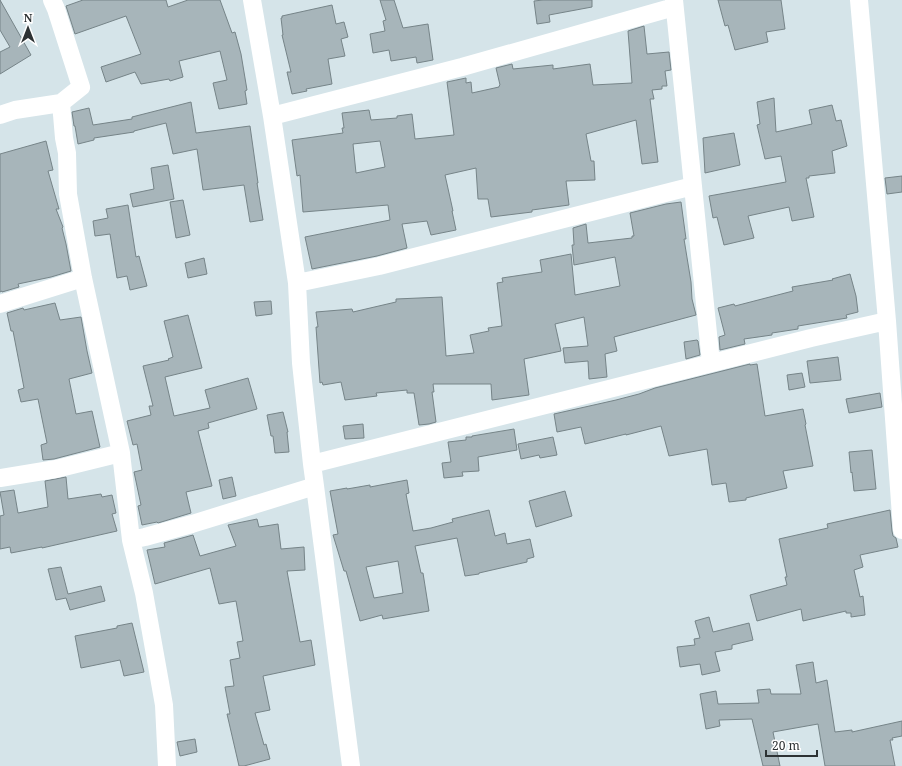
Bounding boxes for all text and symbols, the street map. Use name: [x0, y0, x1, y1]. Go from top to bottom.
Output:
north arrow: [8, 8, 48, 48]
text: N: [24, 10, 33, 25]
scale bar: [766, 732, 817, 758]
text: 20 m: [772, 737, 800, 754]

